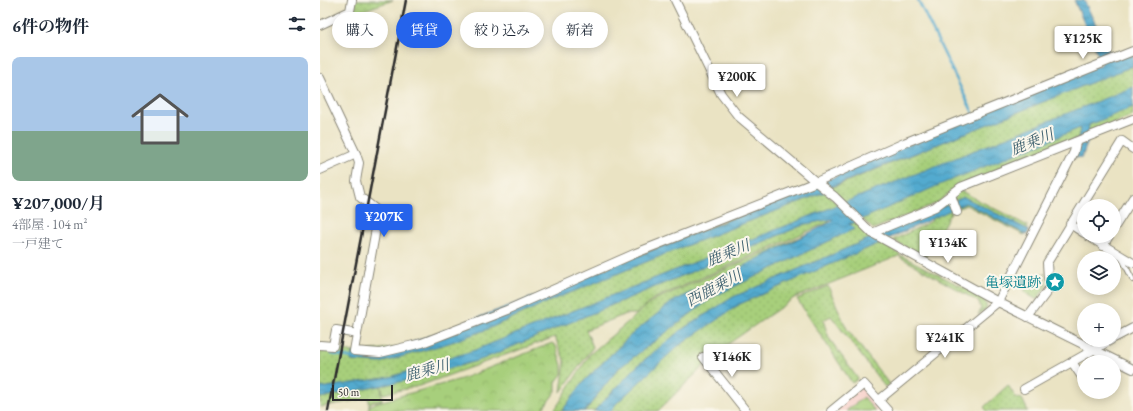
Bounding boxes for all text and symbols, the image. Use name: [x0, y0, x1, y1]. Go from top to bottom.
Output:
chip: 購入: [332, 12, 388, 48]
chip: 賃貸: [396, 12, 452, 48]
chip: 絞り込み: [460, 12, 544, 48]
chip: 新着: [552, 12, 608, 48]
icon: filters: [286, 13, 308, 35]
text: 6件の物件: [12, 15, 89, 37]
pin: ¥125K: [1055, 26, 1111, 60]
text: ¥125K: [1063, 30, 1103, 47]
pin: ¥200K: [709, 64, 765, 98]
text: ¥200K: [717, 68, 757, 85]
icon: home: [124, 83, 196, 155]
water label: 鹿乗川: [1007, 124, 1058, 159]
text: ¥207,000/月: [12, 192, 105, 214]
map controls: [1077, 199, 1121, 399]
button: locate: [1077, 199, 1121, 243]
pin: ¥207K: [356, 204, 412, 238]
text: ¥207K: [364, 208, 404, 225]
text: 4部屋 · 104 m²: [12, 216, 87, 233]
pin: ¥134K: [920, 230, 976, 264]
text: ¥134K: [928, 234, 968, 251]
text: 一戸建て: [12, 235, 64, 252]
water label: 鹿乗川: [703, 235, 754, 270]
button: layers: [1077, 251, 1121, 295]
water label: 西鹿乗川: [683, 264, 746, 310]
place icon: 亀塚遺跡: [1044, 271, 1066, 293]
place label: 亀塚遺跡: [985, 273, 1041, 291]
button: +: [1077, 303, 1121, 347]
pin: ¥241K: [917, 325, 973, 359]
text: ¥241K: [925, 329, 965, 346]
pin: ¥146K: [704, 344, 760, 378]
text: ¥146K: [712, 348, 752, 365]
water label: 鹿乗川: [403, 354, 453, 385]
button: −: [1077, 355, 1121, 399]
scale bar: [332, 383, 393, 402]
text: 50 m: [338, 385, 359, 399]

